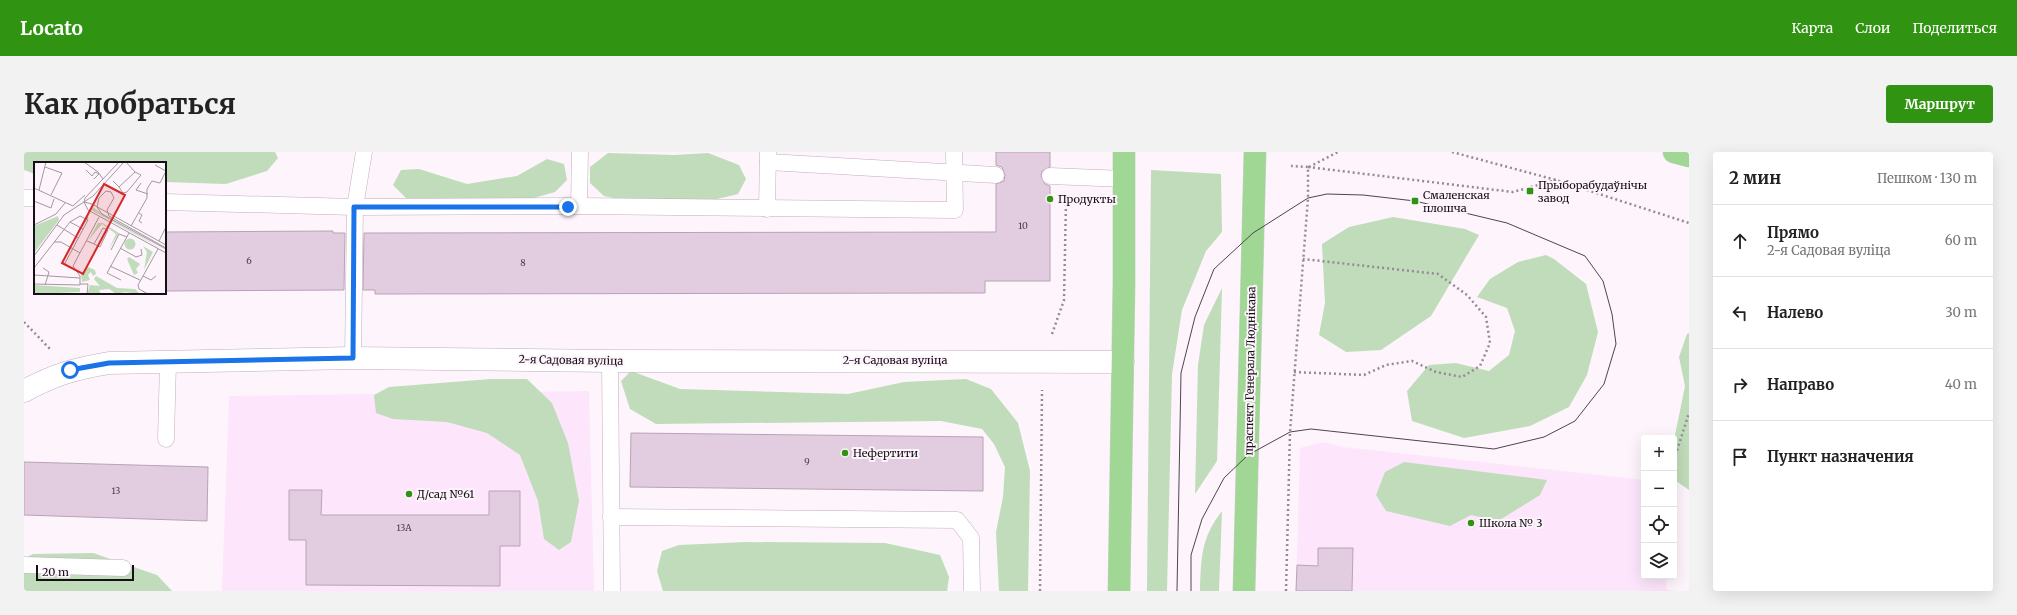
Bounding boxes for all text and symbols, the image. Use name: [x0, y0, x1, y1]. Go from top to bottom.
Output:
text: Locato: [20, 16, 83, 40]
text: Карта: [1791, 19, 1833, 37]
text: Слои: [1855, 19, 1890, 37]
text: Поделиться: [1912, 19, 1997, 37]
button: Маршрут: [1886, 85, 1993, 123]
text: Как добраться: [24, 86, 236, 122]
inset map: [34, 162, 166, 294]
text: 2 мин: [1729, 167, 1781, 189]
text: Пешком · 130 m: [1877, 170, 1977, 187]
place label: Прыборабудаўнічы завод: [1538, 178, 1648, 205]
marker: Прыборабудаўнічы завод: [1525, 186, 1535, 196]
place label: Смаленская плошча: [1423, 188, 1490, 215]
place label: Продукты: [1058, 192, 1116, 206]
marker: Продукты: [1045, 194, 1055, 204]
marker: Смаленская плошча: [1410, 196, 1420, 206]
route end: [559, 198, 577, 216]
house number: 10: [1018, 220, 1028, 231]
text: Прямо: [1767, 223, 1819, 242]
icon: ahead: [1729, 230, 1751, 252]
text: 60 m: [1945, 232, 1977, 249]
text: 2-я Садовая вуліца: [1767, 242, 1891, 259]
house number: 6: [246, 255, 252, 266]
house number: 8: [520, 257, 526, 268]
street label: праспект Генерала Люднікава: [1242, 286, 1258, 456]
icon: left: [1729, 302, 1751, 324]
text: Налево: [1767, 303, 1823, 322]
text: 30 m: [1945, 304, 1977, 321]
street label: 2-я Садовая вуліца: [519, 352, 624, 368]
street label: 2-я Садовая вуліца: [843, 353, 947, 367]
route start: [61, 361, 79, 379]
icon: right: [1729, 374, 1751, 396]
text: Направо: [1767, 375, 1834, 394]
text: 40 m: [1945, 376, 1977, 393]
map controls: [1641, 435, 1677, 579]
button: +: [1641, 435, 1677, 471]
place label: Нефертити: [853, 446, 919, 460]
icon: arrive: [1729, 446, 1751, 468]
text: Пункт назначения: [1767, 447, 1914, 466]
marker: Нефертити: [840, 448, 850, 458]
house number: 9: [804, 456, 810, 467]
button: −: [1641, 471, 1677, 507]
house number: 13: [112, 485, 120, 496]
place label: Д/сад №61: [417, 487, 474, 501]
marker: Д/сад №61: [404, 489, 414, 499]
button: locate: [1641, 507, 1677, 543]
place label: Школа № 3: [1479, 516, 1543, 530]
marker: Школа № 3: [1466, 518, 1476, 528]
house number: 13А: [396, 522, 412, 533]
button: layers: [1641, 543, 1677, 579]
scale bar: [36, 563, 134, 582]
text: 20 m: [42, 565, 69, 579]

